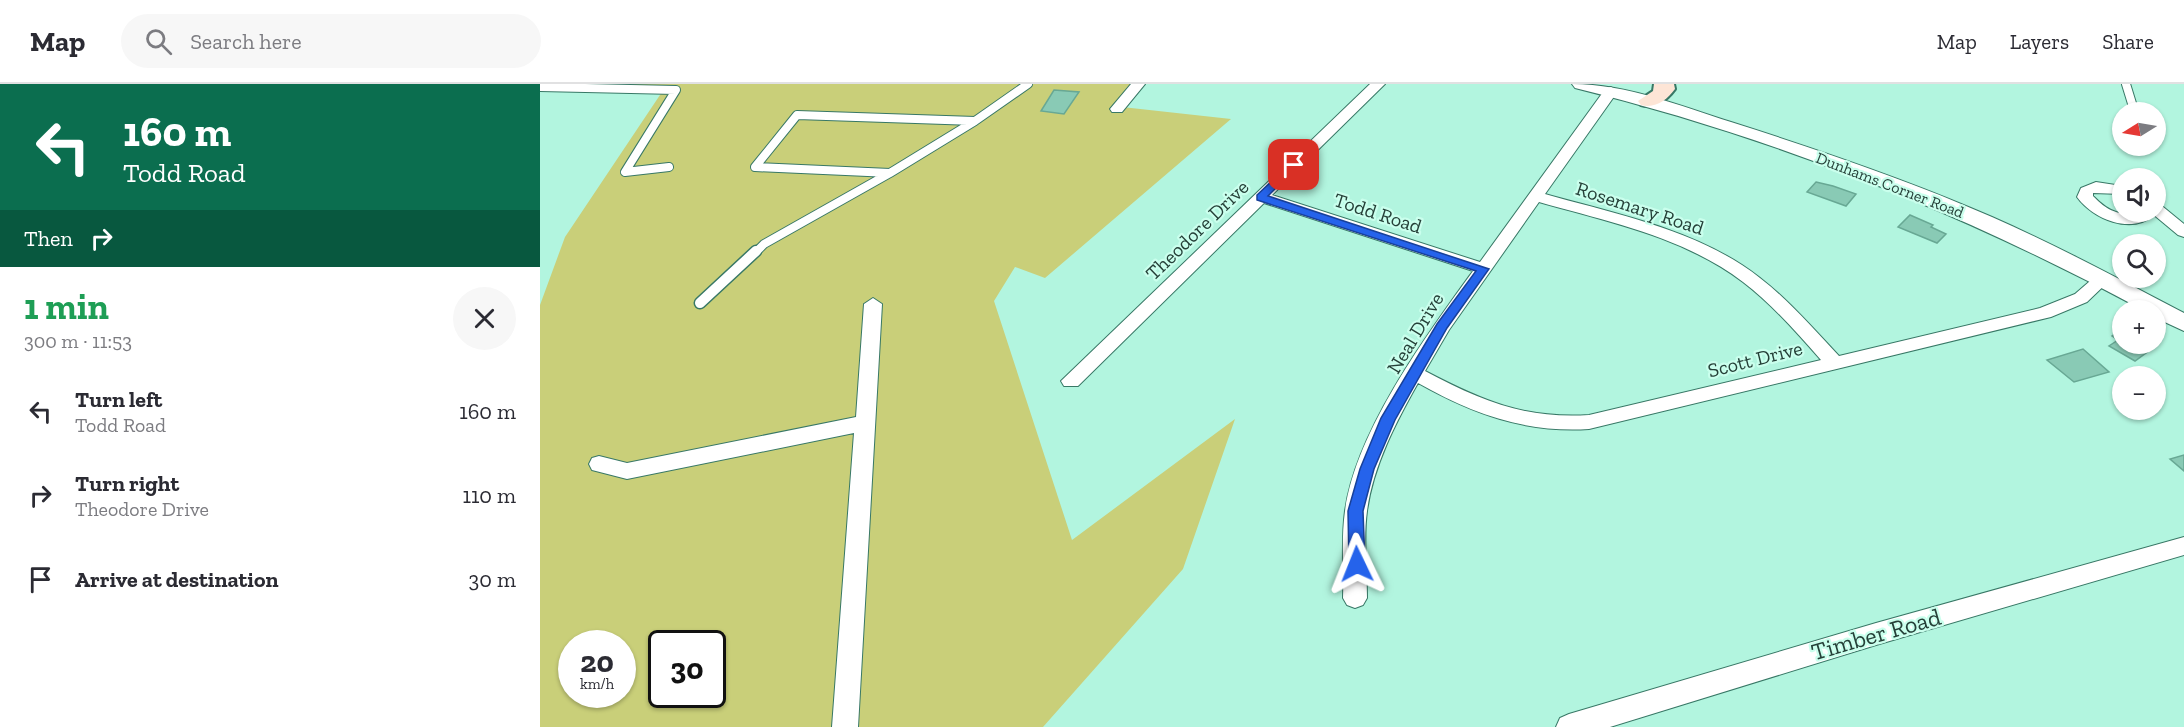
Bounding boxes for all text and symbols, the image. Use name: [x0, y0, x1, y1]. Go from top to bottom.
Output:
search box: [121, 14, 541, 68]
text: Map: [30, 25, 85, 58]
icon: search: [142, 25, 175, 58]
text: Search here: [190, 28, 302, 55]
text: Map: [1937, 29, 1977, 54]
text: Layers: [2010, 29, 2069, 54]
text: Share: [2102, 29, 2154, 54]
north arrow: [2112, 102, 2166, 156]
map controls: [2112, 102, 2166, 420]
text: 160 m: [123, 106, 231, 157]
icon: left: [24, 108, 102, 186]
pin: [1268, 139, 1319, 190]
icon: arrive: [1277, 148, 1310, 181]
street label: Dunhams Corner Road: [1813, 148, 1967, 222]
text: Todd Road: [123, 157, 246, 189]
button: sound: [2112, 168, 2166, 222]
street label: Theodore Drive: [1140, 175, 1254, 285]
street label: Rosemary Road: [1573, 176, 1707, 240]
street label: Todd Road: [1331, 188, 1425, 238]
icon: right: [85, 222, 118, 255]
text: Then: [24, 225, 73, 252]
button: search: [2112, 234, 2166, 288]
text: 1 min: [24, 285, 109, 328]
button: close: [453, 287, 516, 350]
street label: Neal Drive: [1381, 288, 1449, 378]
button: +: [2112, 300, 2166, 354]
text: 300 m · 11:53: [24, 329, 132, 353]
street label: Scott Drive: [1705, 336, 1805, 382]
button: −: [2112, 366, 2166, 420]
text: Turn left: [75, 386, 162, 413]
icon: left: [24, 395, 57, 428]
text: 160 m: [459, 398, 516, 425]
text: Todd Road: [75, 413, 166, 437]
text: Turn right: [75, 470, 179, 497]
icon: right: [24, 479, 57, 512]
text: 110 m: [462, 482, 516, 509]
text: Theodore Drive: [75, 497, 209, 521]
position arrow: [1325, 532, 1389, 596]
icon: arrive: [24, 563, 57, 596]
text: Arrive at destination: [75, 566, 278, 593]
text: 30 m: [469, 566, 516, 593]
street label: Timber Road: [1808, 602, 1944, 666]
speed limit sign: 30: [648, 630, 726, 708]
text: 20: [580, 644, 614, 680]
text: km/h: [580, 675, 614, 693]

